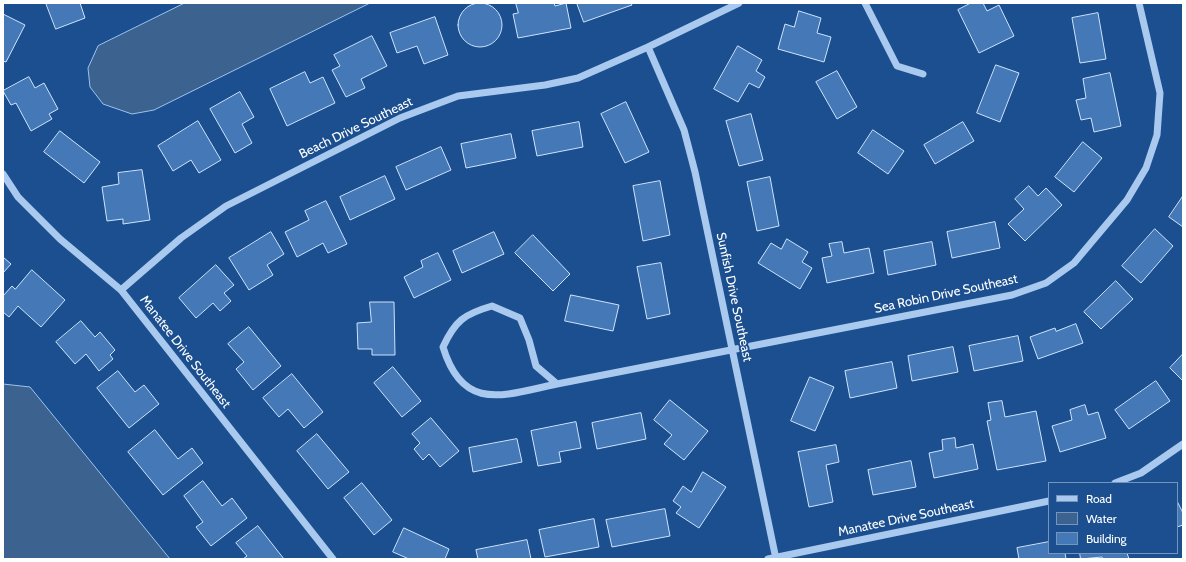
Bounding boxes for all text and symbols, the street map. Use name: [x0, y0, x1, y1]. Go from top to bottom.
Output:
street label: Beach Drive Southeast: [297, 94, 415, 162]
street label: Sunfish Drive Southeast: [713, 231, 755, 363]
street label: Sea Robin Drive Southeast: [873, 271, 1019, 317]
street label: Manatee Drive Southeast: [136, 293, 234, 411]
legend: [1048, 482, 1178, 554]
text: Road: [1086, 491, 1112, 506]
street label: Manatee Drive Southeast: [837, 496, 975, 540]
text: Water: [1086, 511, 1116, 526]
text: Building: [1086, 531, 1127, 546]

